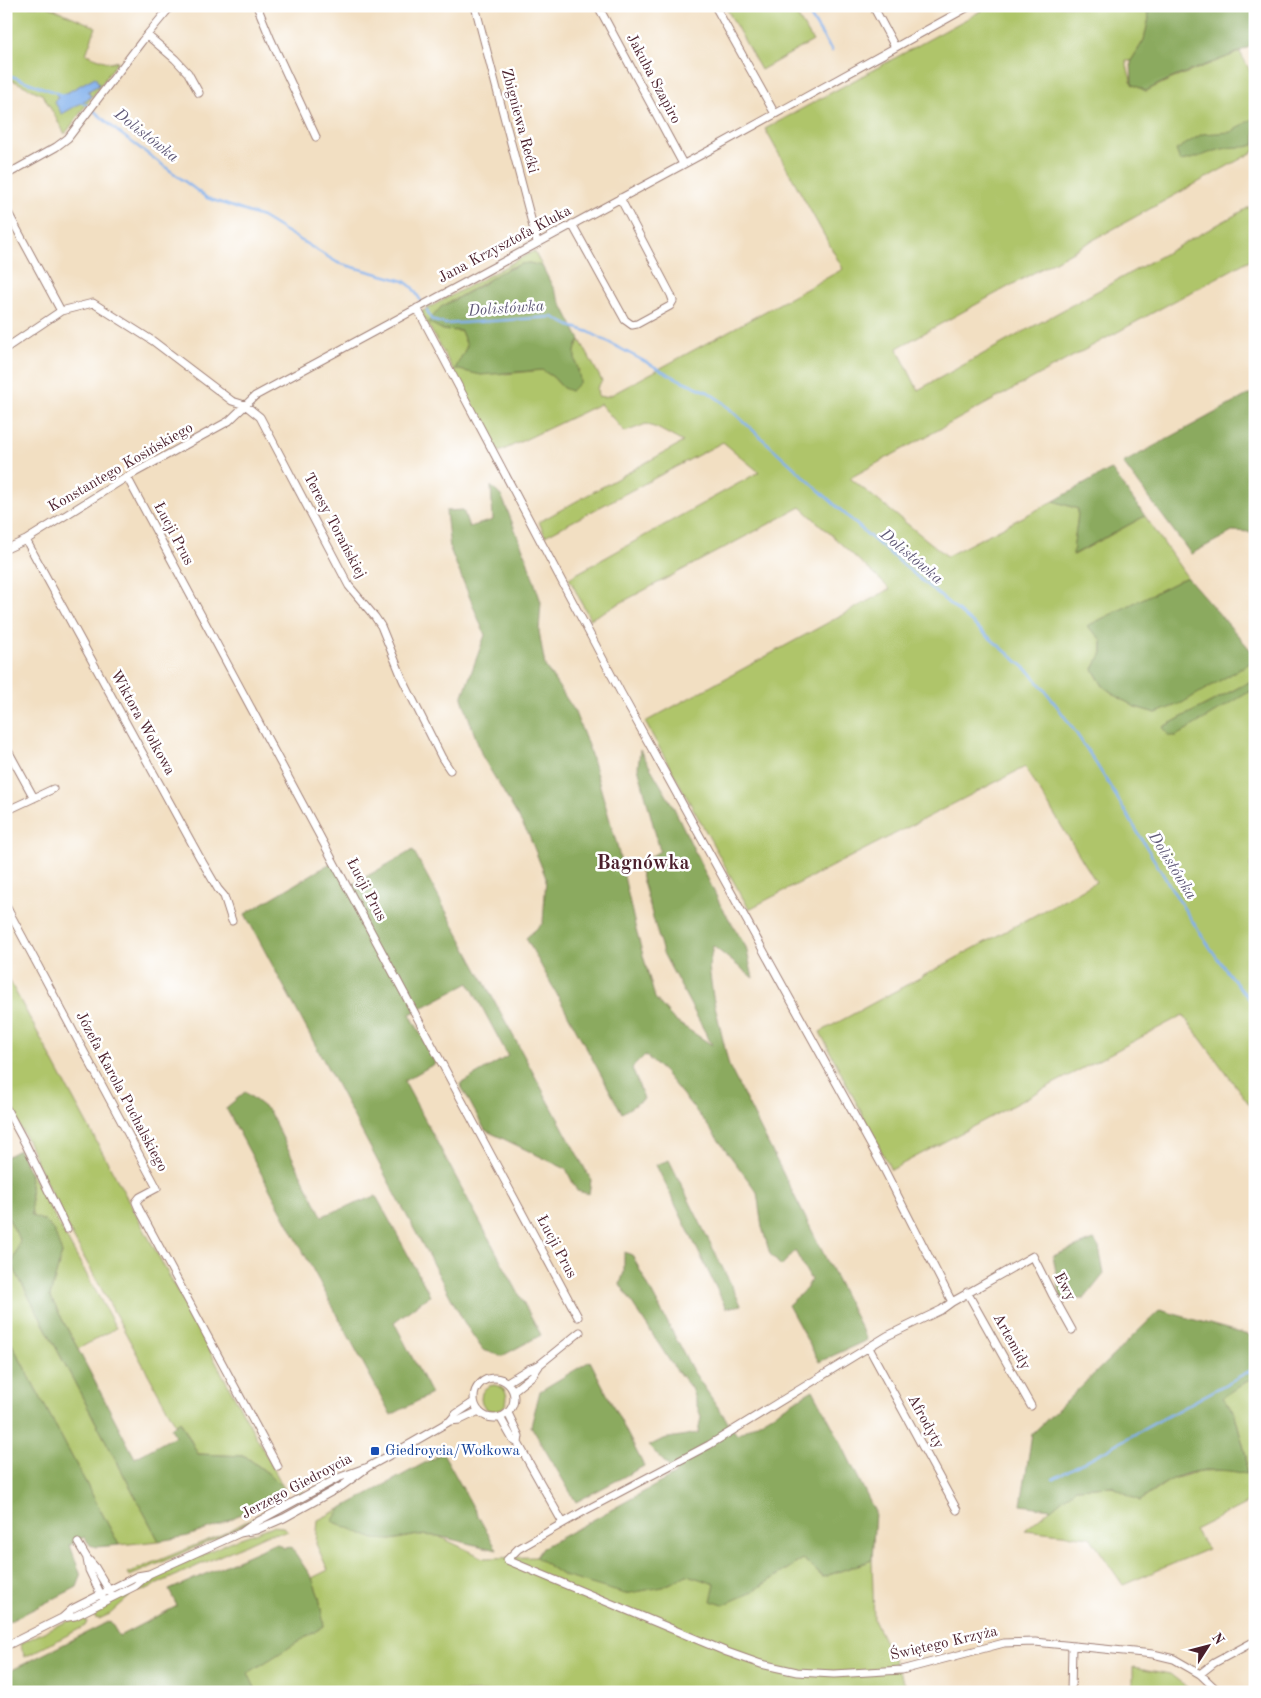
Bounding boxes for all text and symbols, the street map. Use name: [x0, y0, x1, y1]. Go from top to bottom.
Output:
street label: Jakuba Szapiro: [623, 32, 683, 126]
street label: Zbigniewa Rećki: [498, 67, 540, 175]
water label: Dolistówka: [110, 106, 181, 166]
street label: Jana Krzysztofa Kluka: [436, 203, 574, 286]
water label: Dolistówka: [466, 298, 545, 320]
street label: Konstantego Kosińskiego: [46, 420, 196, 516]
street label: Teresy Torańskiej: [300, 471, 368, 581]
street label: Łucji Prus: [150, 500, 196, 568]
water label: Dolistówka: [876, 526, 946, 588]
street label: Wiktora Wołkowa: [107, 668, 177, 778]
water label: Dolistówka: [1144, 828, 1199, 903]
district label: Bagnówka: [596, 854, 690, 874]
street label: Łucji Prus: [343, 856, 389, 924]
street label: Józefa Karola Puchalskiego: [72, 1010, 170, 1174]
street label: Łucji Prus: [533, 1213, 579, 1281]
street label: Ewy: [1050, 1270, 1078, 1304]
street label: Artemidy: [990, 1311, 1032, 1373]
street label: Afrodyty: [904, 1393, 946, 1451]
place label: Giedroycia/Wołkowa: [385, 1444, 520, 1459]
marker: Giedroycia/Wołkowa: [369, 1445, 381, 1457]
street label: Jerzego Giedroycia: [239, 1451, 355, 1522]
street label: Świętego Krzyża: [888, 1620, 1000, 1664]
north arrow: [1184, 1620, 1234, 1670]
text: N: [1209, 1631, 1227, 1648]

